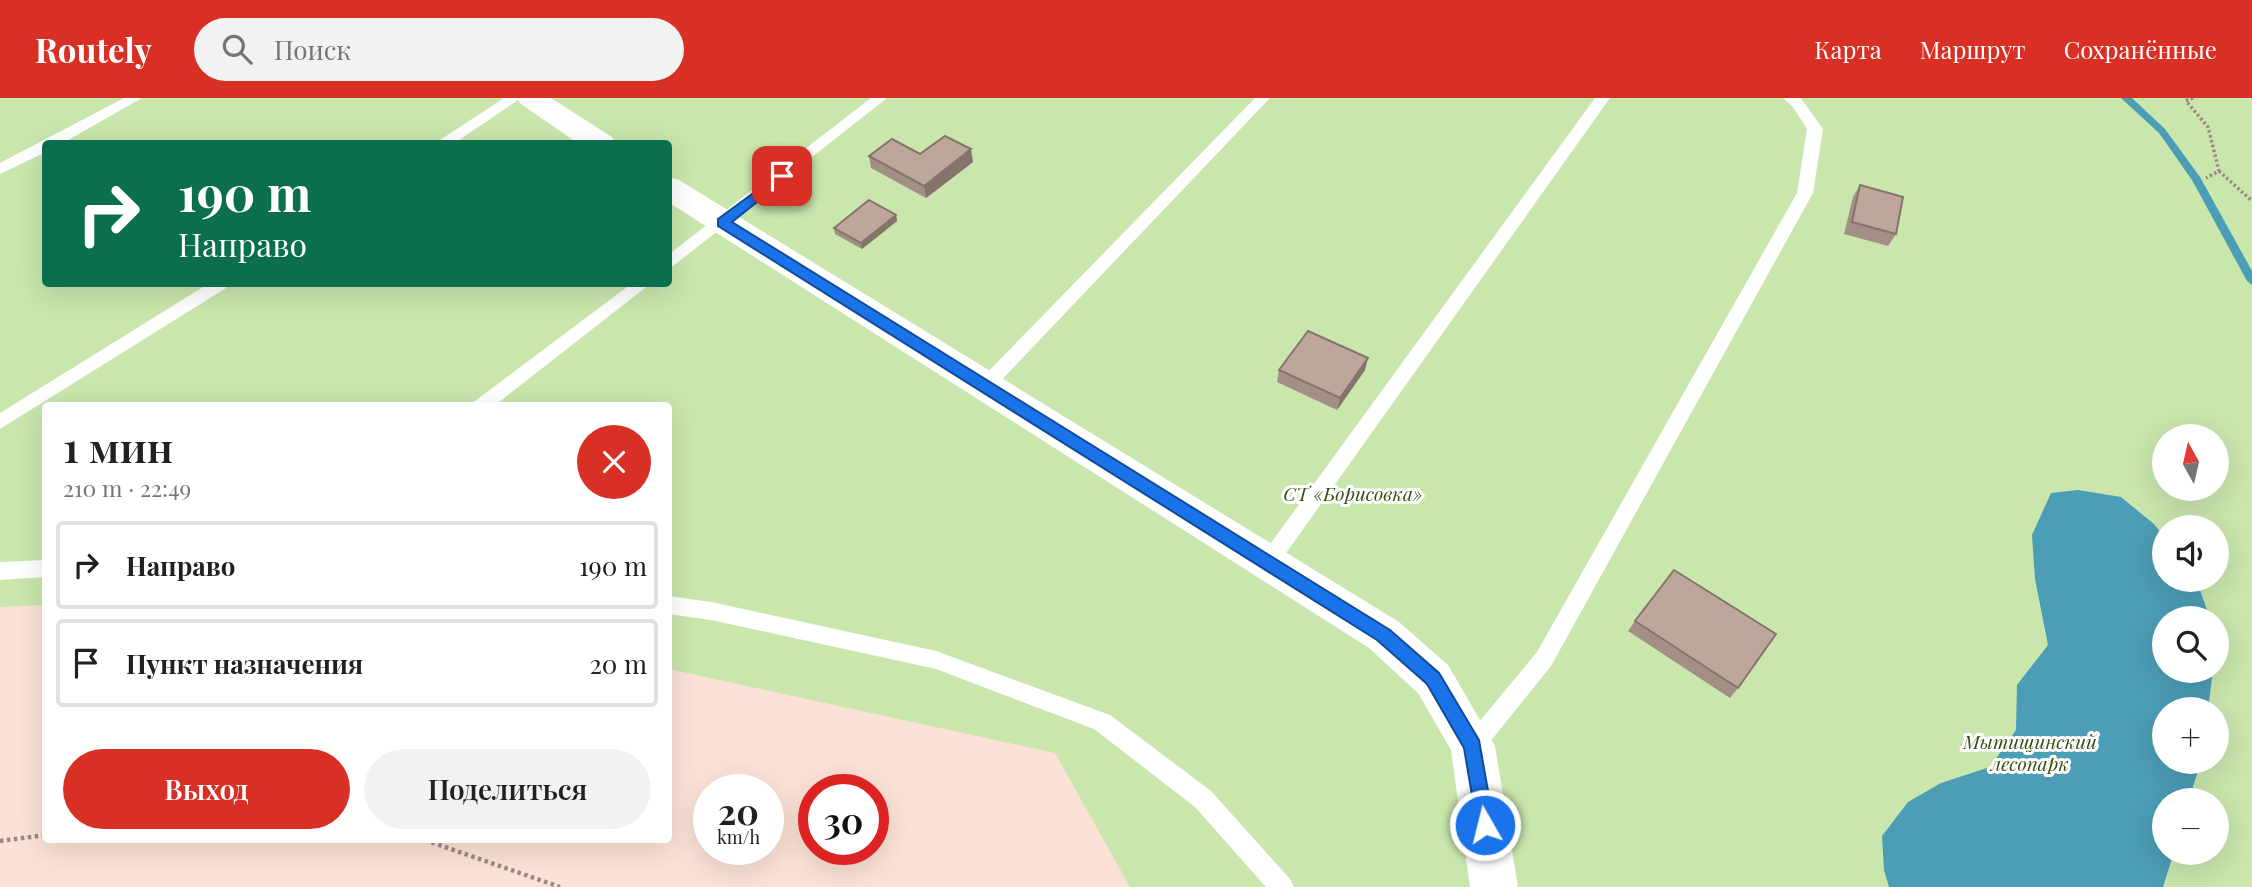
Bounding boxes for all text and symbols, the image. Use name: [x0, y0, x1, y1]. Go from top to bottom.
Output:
search box: [194, 18, 684, 81]
text: Routely: [35, 27, 152, 71]
icon: search: [218, 30, 256, 68]
text: Поиск: [274, 32, 351, 67]
text: Карта: [1814, 33, 1882, 65]
text: Маршрут: [1920, 33, 2026, 65]
text: Сохранённые: [2064, 33, 2217, 65]
pin: [752, 146, 812, 206]
icon: arrive: [763, 157, 801, 195]
text: 190 m: [178, 159, 311, 224]
icon: right: [63, 168, 154, 259]
text: Направо: [178, 222, 307, 265]
text: 1 мин: [63, 418, 173, 474]
north arrow: [2152, 424, 2230, 500]
map controls: [2152, 424, 2229, 865]
button: close: [577, 425, 651, 499]
text: 210 m · 22:49: [63, 472, 191, 503]
park label: СТ «Борисовка»: [1283, 480, 1423, 506]
button: sound: [2152, 515, 2229, 592]
icon: right: [67, 546, 105, 584]
text: Направо: [126, 548, 235, 583]
text: 190 m: [579, 548, 647, 583]
button: search: [2152, 606, 2229, 683]
icon: arrive: [67, 644, 105, 682]
text: Пункт назначения: [126, 646, 363, 681]
text: 20 m: [589, 646, 647, 681]
button: +: [2152, 697, 2229, 774]
park label: Мытищинский лесопарк: [1962, 728, 2098, 776]
button: Выход: [63, 749, 350, 829]
button: Поделиться: [364, 749, 651, 829]
speed limit sign: 30: [798, 774, 889, 865]
text: 20: [718, 787, 759, 834]
position arrow: [1448, 788, 1522, 862]
button: −: [2152, 788, 2229, 865]
text: km/h: [717, 825, 760, 849]

